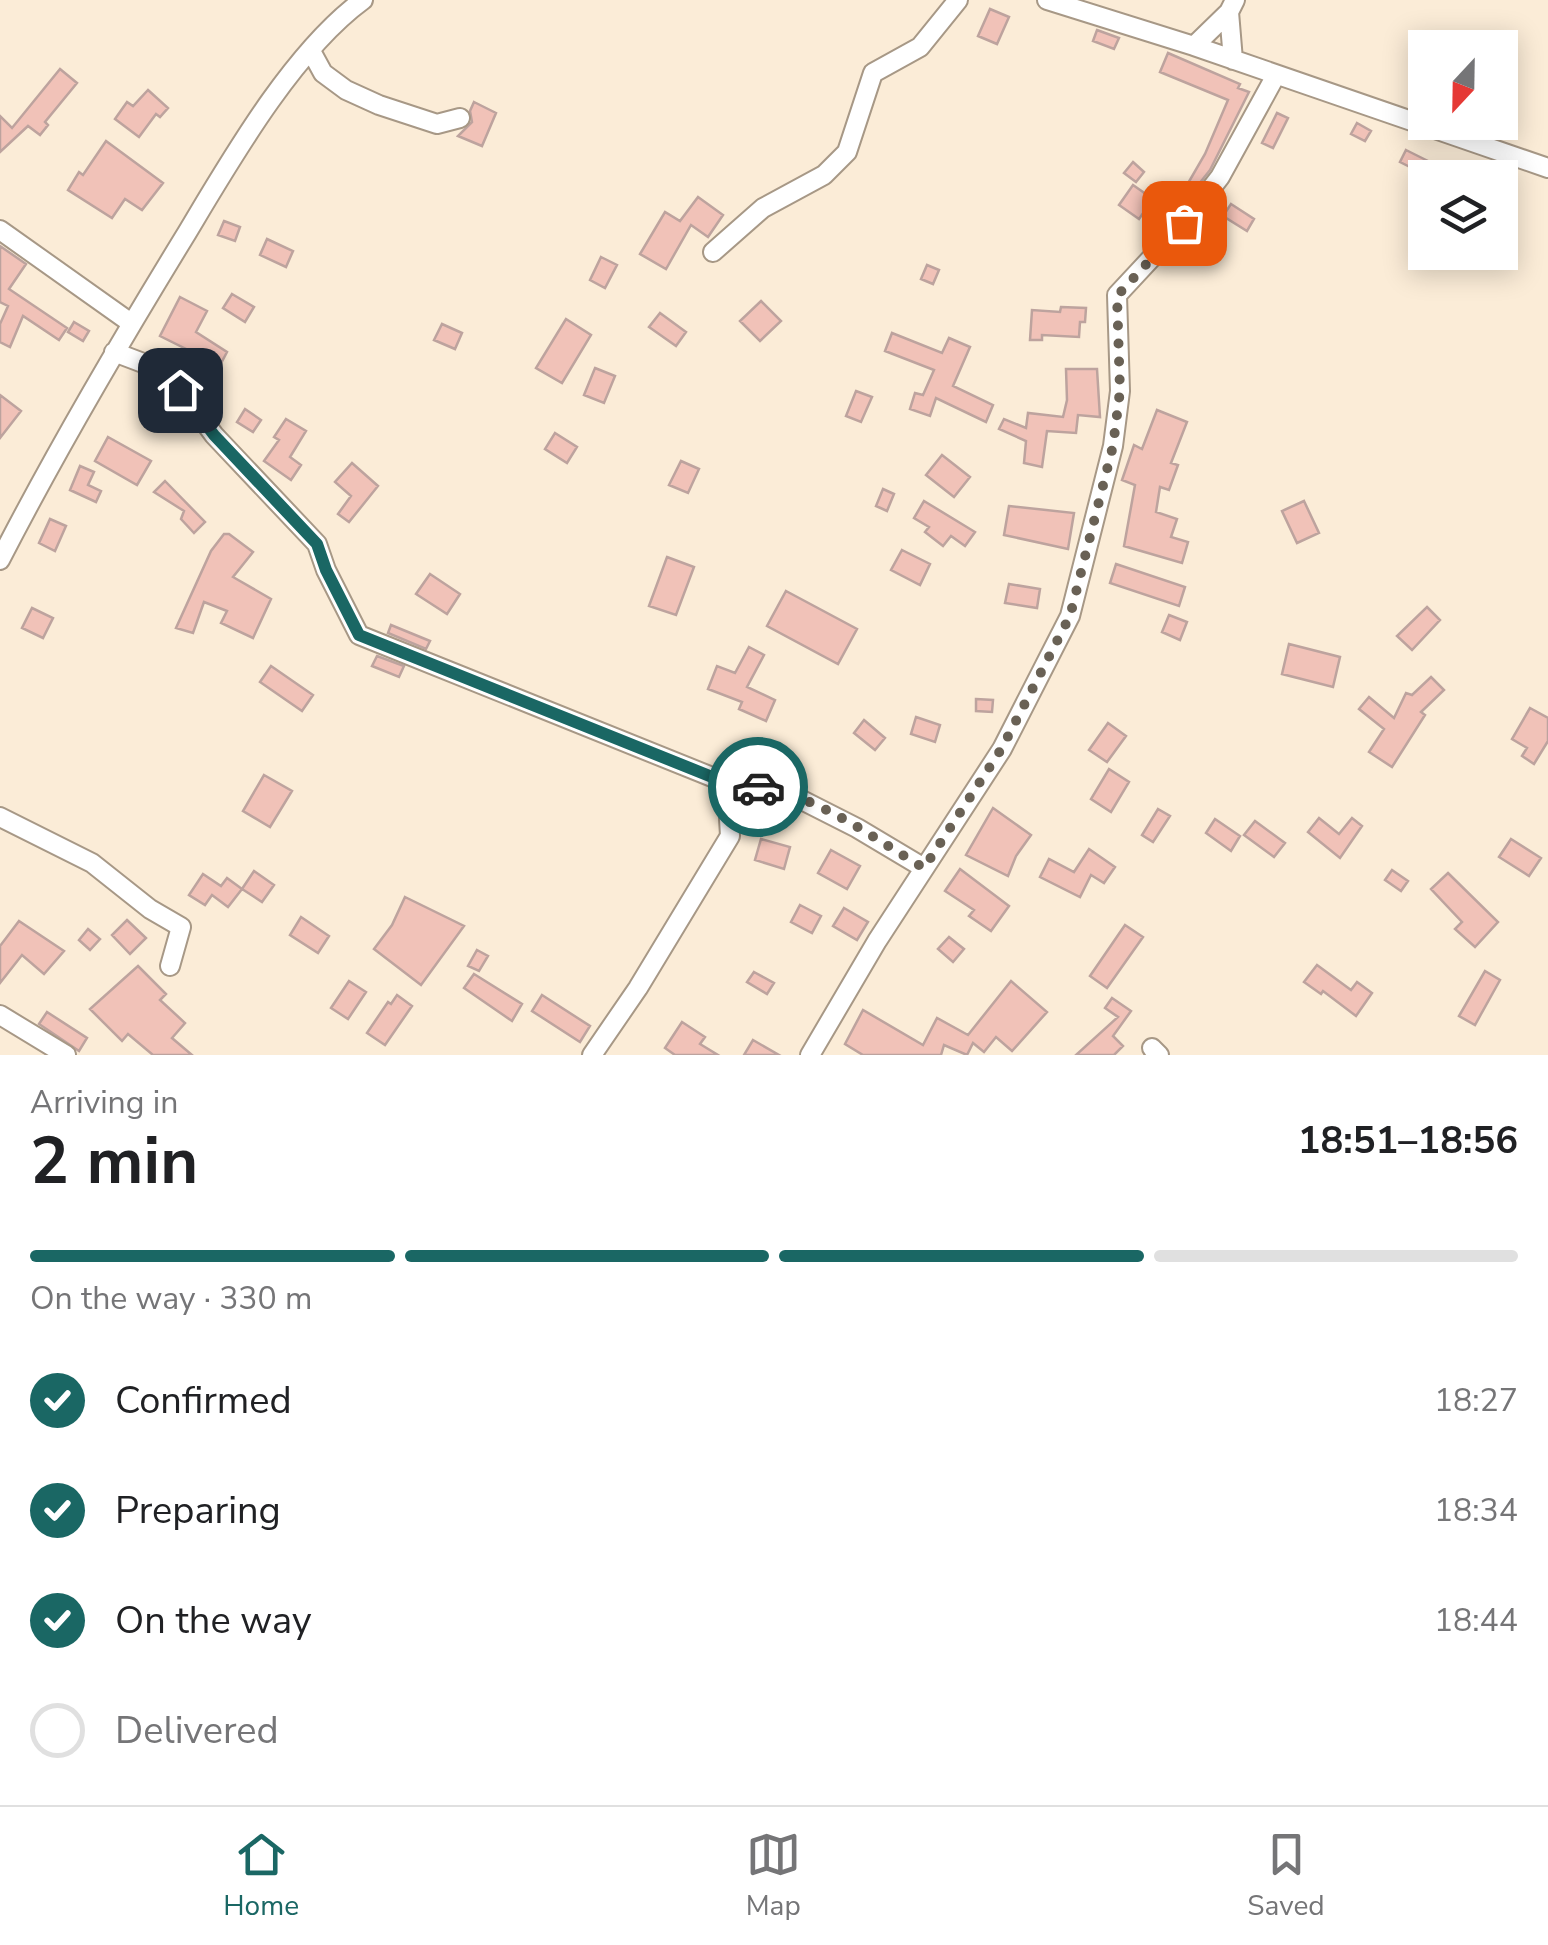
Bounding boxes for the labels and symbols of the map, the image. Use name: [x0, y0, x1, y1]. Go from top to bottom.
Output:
north arrow: [1408, 30, 1518, 140]
pin: [1142, 181, 1227, 266]
pin: [138, 348, 223, 433]
courier: [708, 737, 808, 837]

